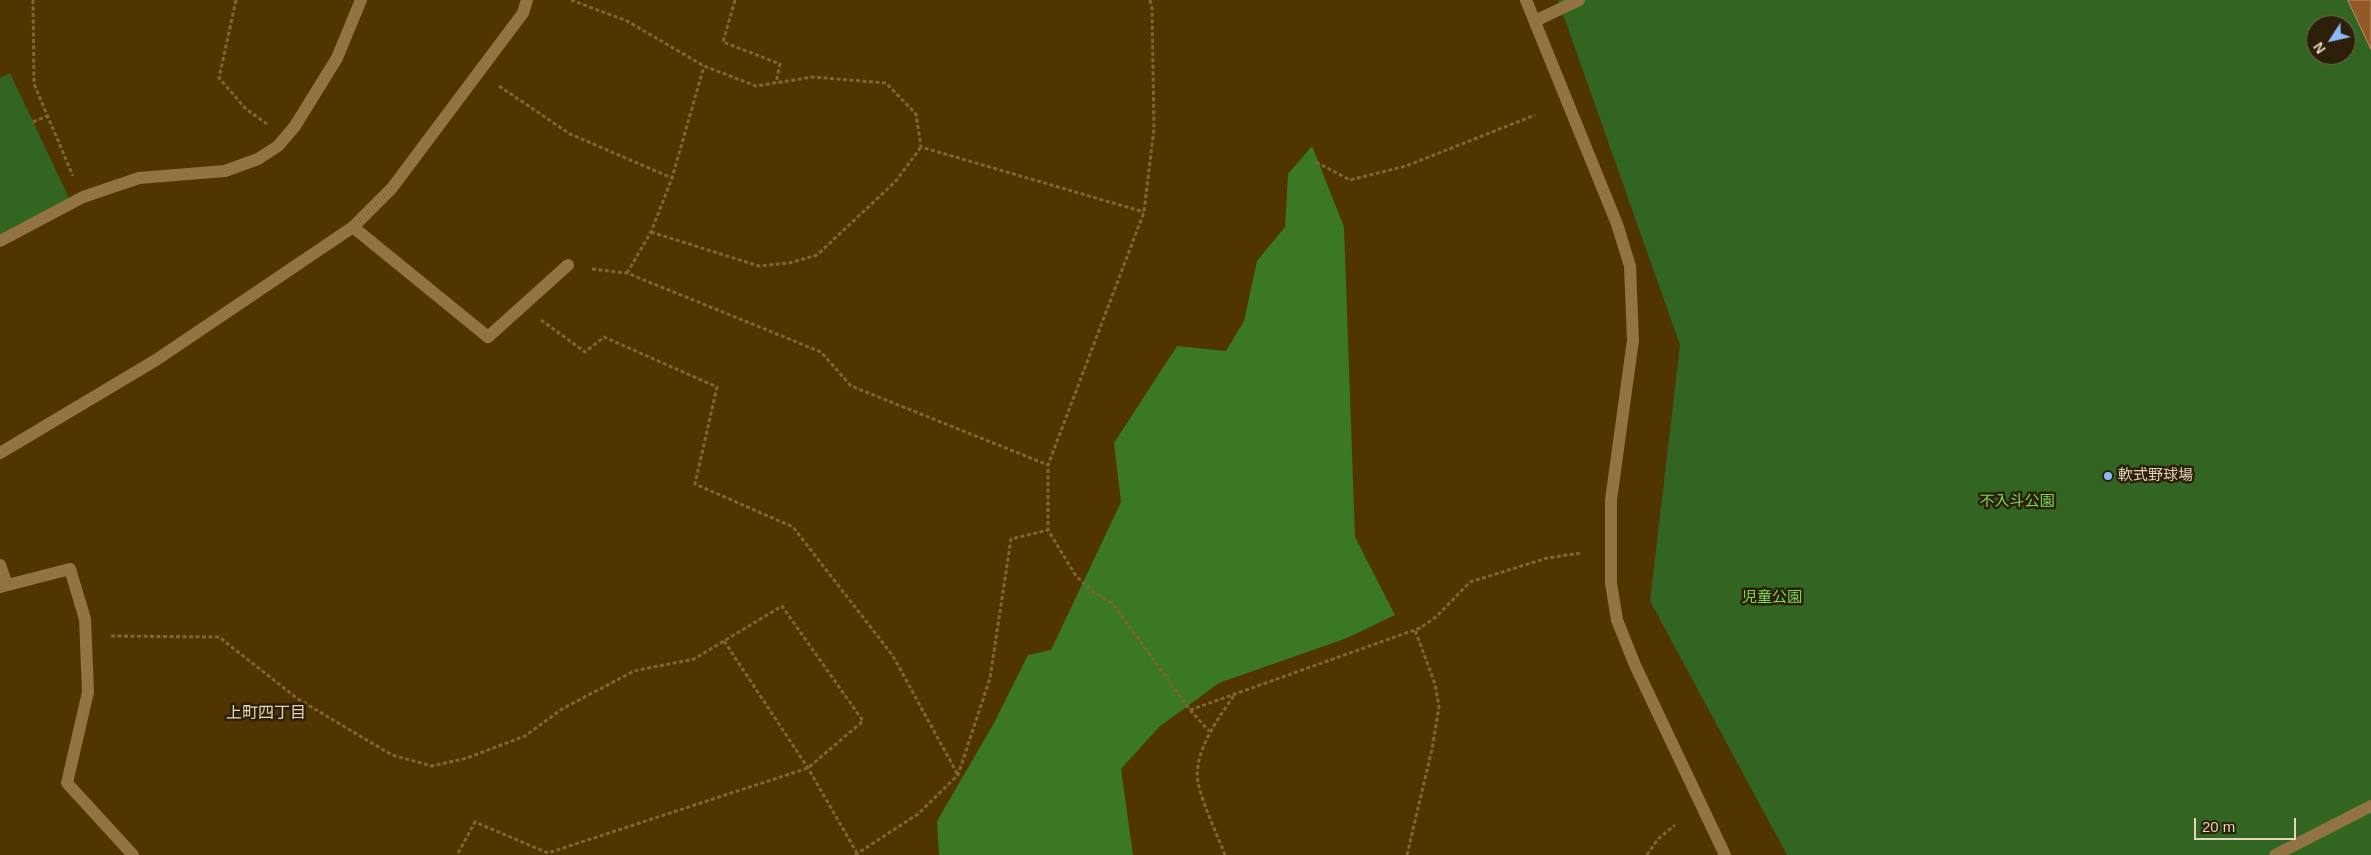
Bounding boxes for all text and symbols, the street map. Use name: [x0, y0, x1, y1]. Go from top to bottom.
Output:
north arrow: [2306, 15, 2356, 65]
text: N: [2310, 39, 2329, 57]
place label: 軟式野球場: [2118, 467, 2193, 485]
marker: 軟式野球場: [2102, 470, 2114, 482]
park label: 不入斗公園: [1980, 493, 2054, 511]
park label: 児童公園: [1742, 589, 1802, 607]
district label: 上町四丁目: [226, 704, 306, 724]
scale bar: [2196, 808, 2298, 840]
text: 20 m: [2202, 818, 2235, 835]

